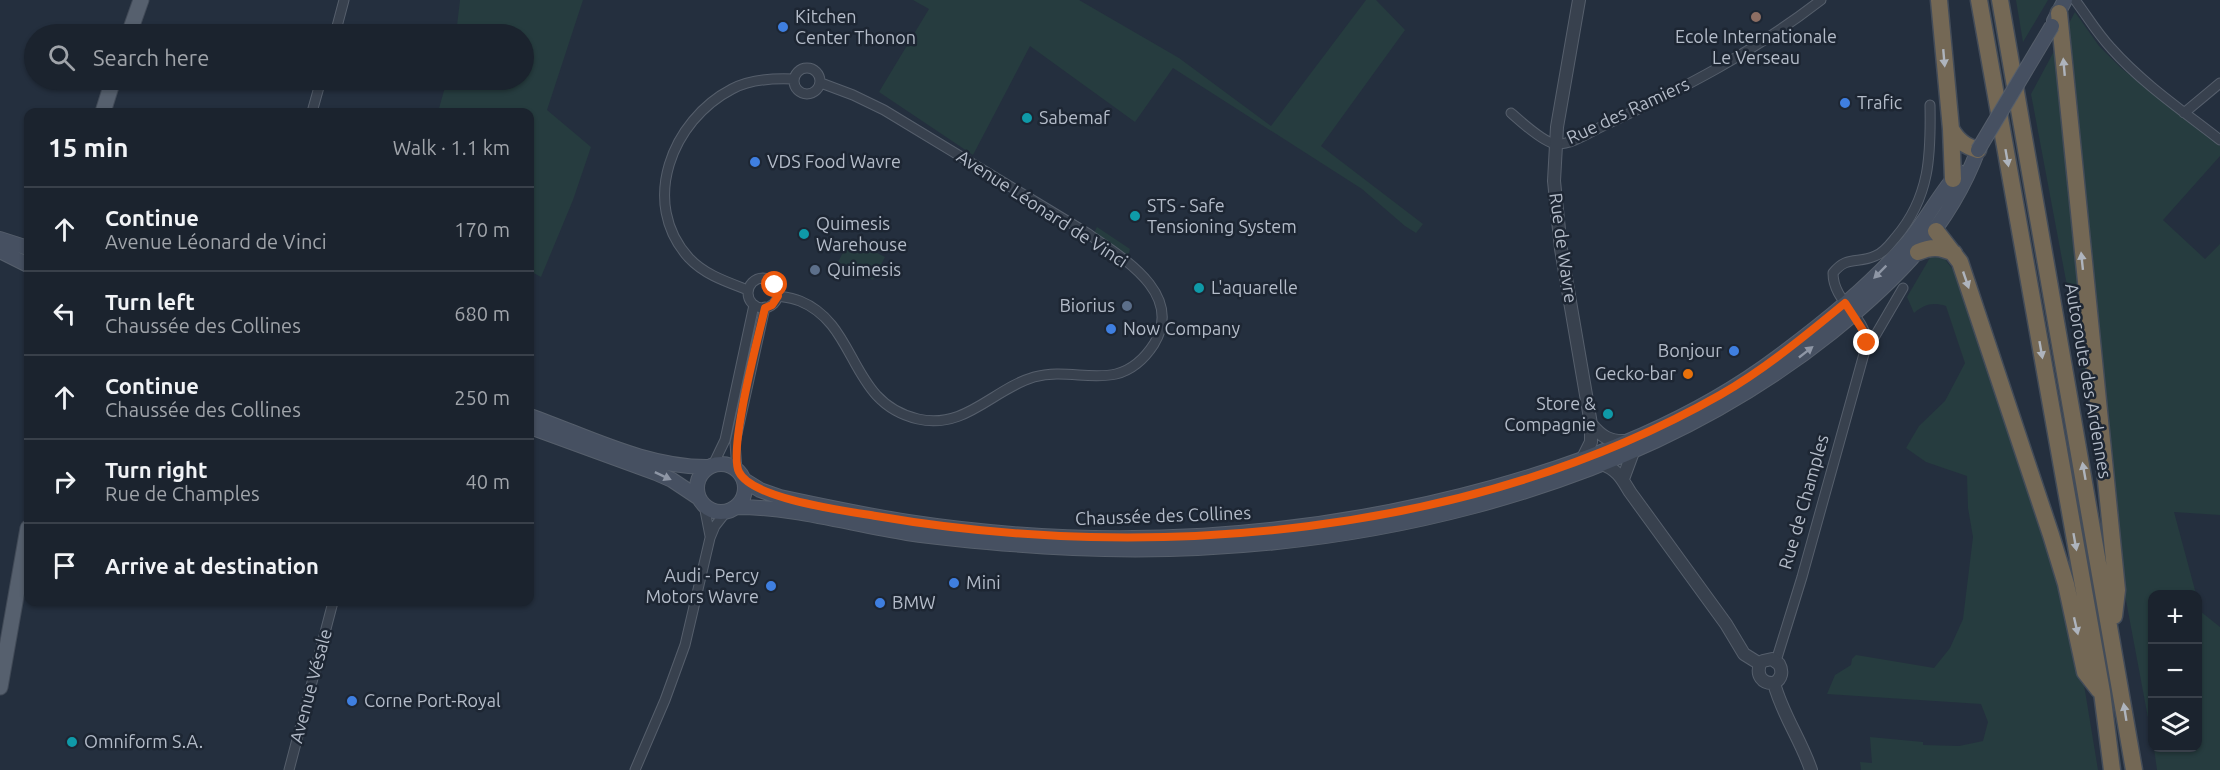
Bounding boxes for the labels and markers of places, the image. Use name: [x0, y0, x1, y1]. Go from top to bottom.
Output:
place label: Kitchen Center Thonon: [795, 6, 916, 47]
marker: Ecole Internationale Le Verseau: [1749, 10, 1763, 24]
marker: Kitchen Center Thonon: [776, 20, 790, 34]
place label: Ecole Internationale Le Verseau: [1675, 26, 1837, 67]
place label: Trafic: [1857, 92, 1902, 112]
marker: Trafic: [1838, 96, 1852, 110]
place label: Sabemaf: [1039, 107, 1110, 127]
marker: Sabemaf: [1020, 111, 1034, 125]
place label: VDS Food Wavre: [767, 151, 901, 171]
marker: VDS Food Wavre: [748, 155, 762, 169]
place label: STS - Safe Tensioning System: [1147, 195, 1297, 236]
marker: STS - Safe Tensioning System: [1128, 209, 1142, 223]
place label: Quimesis Warehouse: [816, 213, 907, 254]
marker: Quimesis Warehouse: [797, 227, 811, 241]
place label: Quimesis: [827, 259, 901, 280]
marker: Quimesis: [808, 263, 822, 277]
place label: L'aquarelle: [1211, 277, 1298, 297]
marker: L'aquarelle: [1192, 281, 1206, 295]
place label: Biorius: [1059, 295, 1115, 315]
marker: Biorius: [1120, 299, 1134, 313]
place label: Now Company: [1123, 318, 1240, 338]
marker: Now Company: [1104, 322, 1118, 336]
place label: Bonjour: [1658, 340, 1722, 360]
marker: Bonjour: [1727, 344, 1741, 358]
place label: Gecko-bar: [1595, 363, 1676, 383]
marker: Gecko-bar: [1681, 367, 1695, 381]
place label: Store & Compagnie: [1504, 393, 1596, 434]
marker: Store & Compagnie: [1601, 407, 1615, 421]
place label: Audi - Percy Motors Wavre: [645, 565, 759, 606]
place label: Mini: [966, 572, 1001, 592]
marker: Mini: [947, 576, 961, 590]
marker: Audi - Percy Motors Wavre: [764, 579, 778, 593]
place label: BMW: [892, 592, 936, 612]
marker: BMW: [873, 596, 887, 610]
place label: Corne Port-Royal: [364, 690, 501, 710]
marker: Corne Port-Royal: [345, 694, 359, 708]
place label: Omniform S.A.: [84, 731, 203, 751]
marker: Omniform S.A.: [65, 735, 79, 749]

